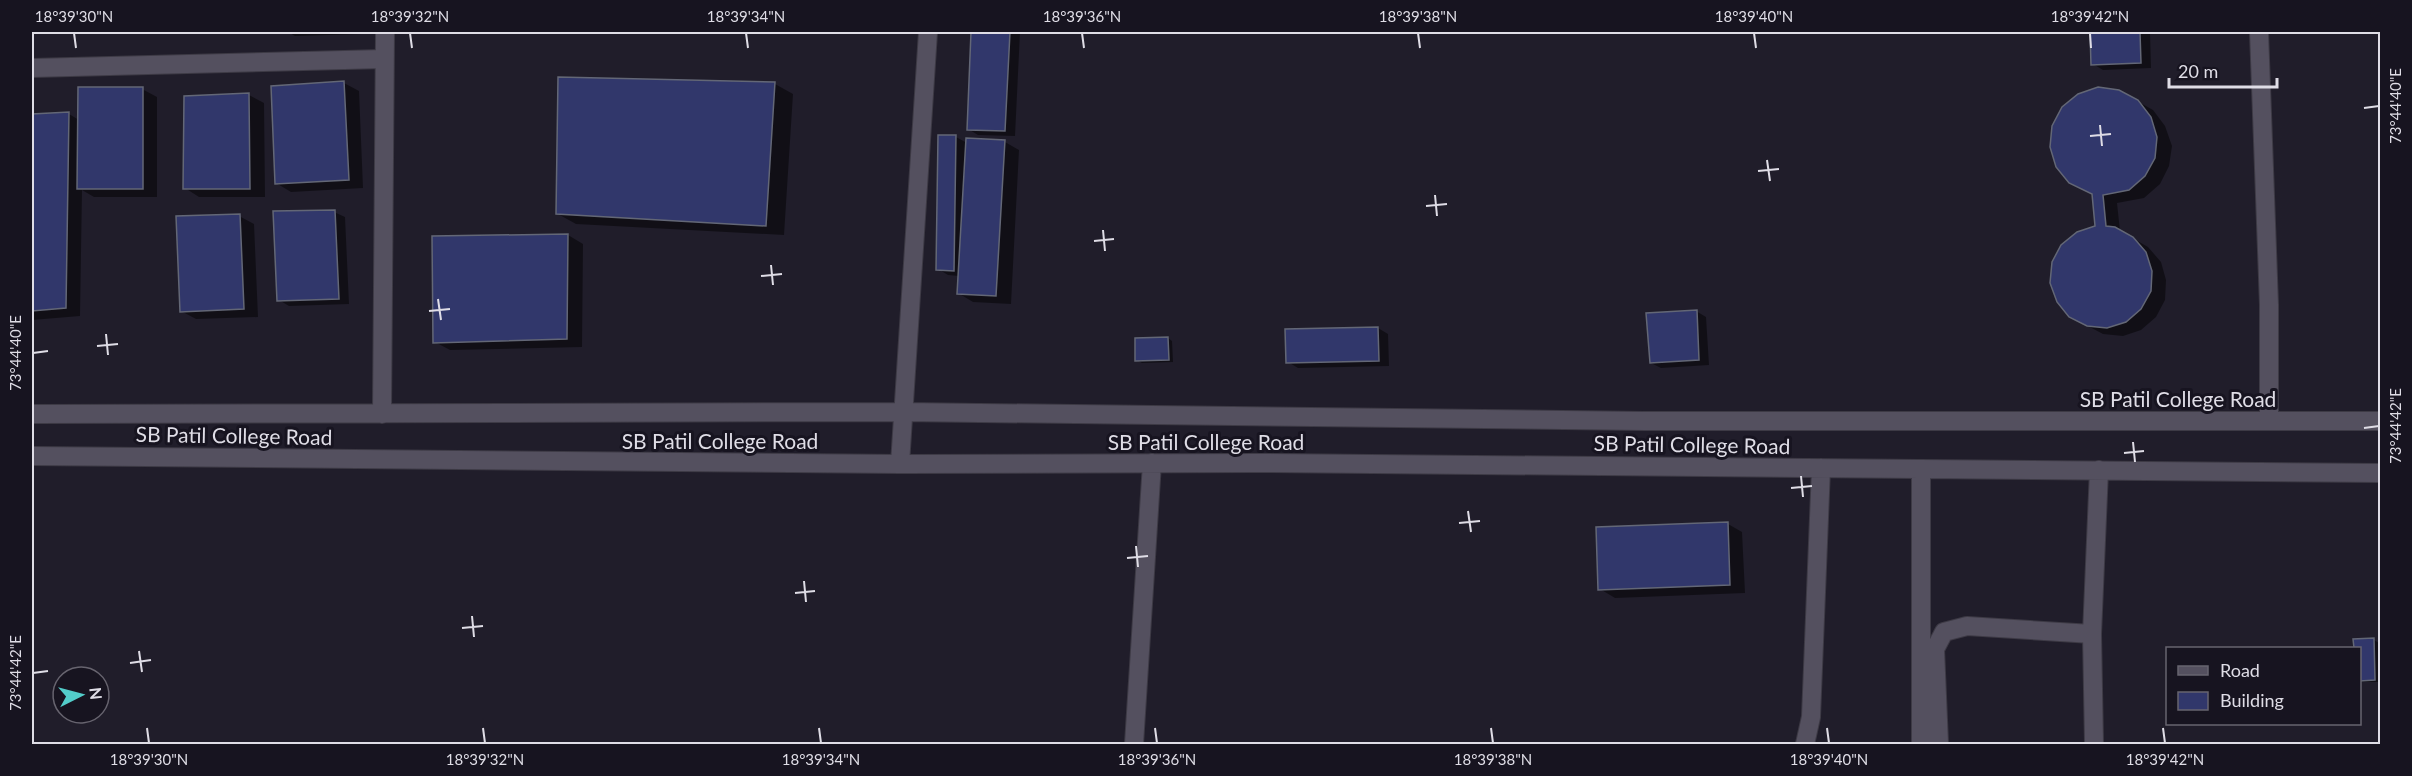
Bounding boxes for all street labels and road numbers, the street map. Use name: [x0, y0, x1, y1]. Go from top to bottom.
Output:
street label: SB Patil College Road: [2080, 386, 2276, 411]
street label: SB Patil College Road: [135, 421, 333, 449]
street label: SB Patil College Road: [622, 428, 818, 453]
street label: SB Patil College Road: [1108, 429, 1304, 454]
street label: SB Patil College Road: [1593, 430, 1791, 458]

